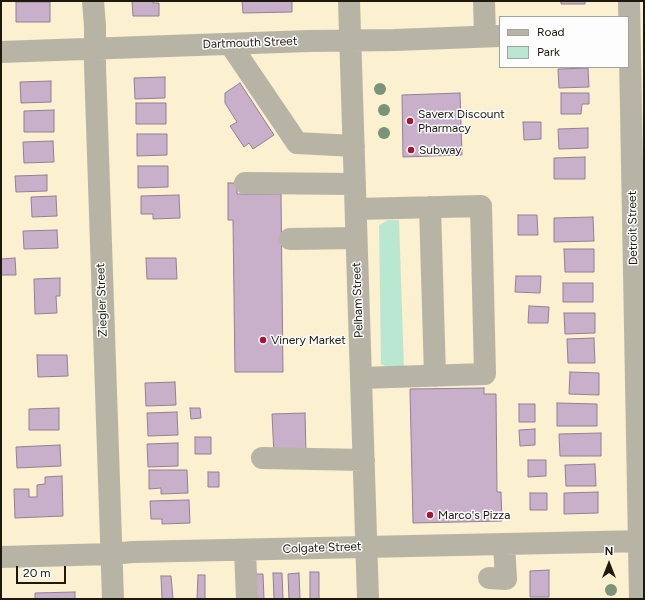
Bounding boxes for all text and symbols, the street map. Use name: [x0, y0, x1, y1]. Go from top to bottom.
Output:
legend: [499, 16, 629, 68]
text: Road: [537, 25, 565, 39]
street label: Dartmouth Street: [202, 34, 298, 52]
text: Park: [537, 45, 560, 59]
place label: Saverx Discount Pharmacy: [418, 107, 505, 135]
marker: Saverx Discount Pharmacy: [405, 116, 415, 126]
place label: Subway: [419, 143, 462, 157]
marker: Subway: [406, 145, 416, 155]
street label: Detroit Street: [625, 191, 641, 265]
street label: Pelham Street: [349, 262, 367, 338]
street label: Ziegler Street: [94, 263, 110, 337]
place label: Vinery Market: [271, 333, 346, 347]
marker: Vinery Market: [258, 335, 268, 345]
place label: Marco's Pizza: [438, 508, 510, 522]
marker: Marco's Pizza: [425, 510, 435, 520]
street label: Colgate Street: [282, 539, 362, 557]
north arrow: [589, 544, 629, 584]
text: N: [605, 545, 613, 558]
scale bar: [18, 558, 68, 584]
text: 20 m: [23, 566, 51, 580]

